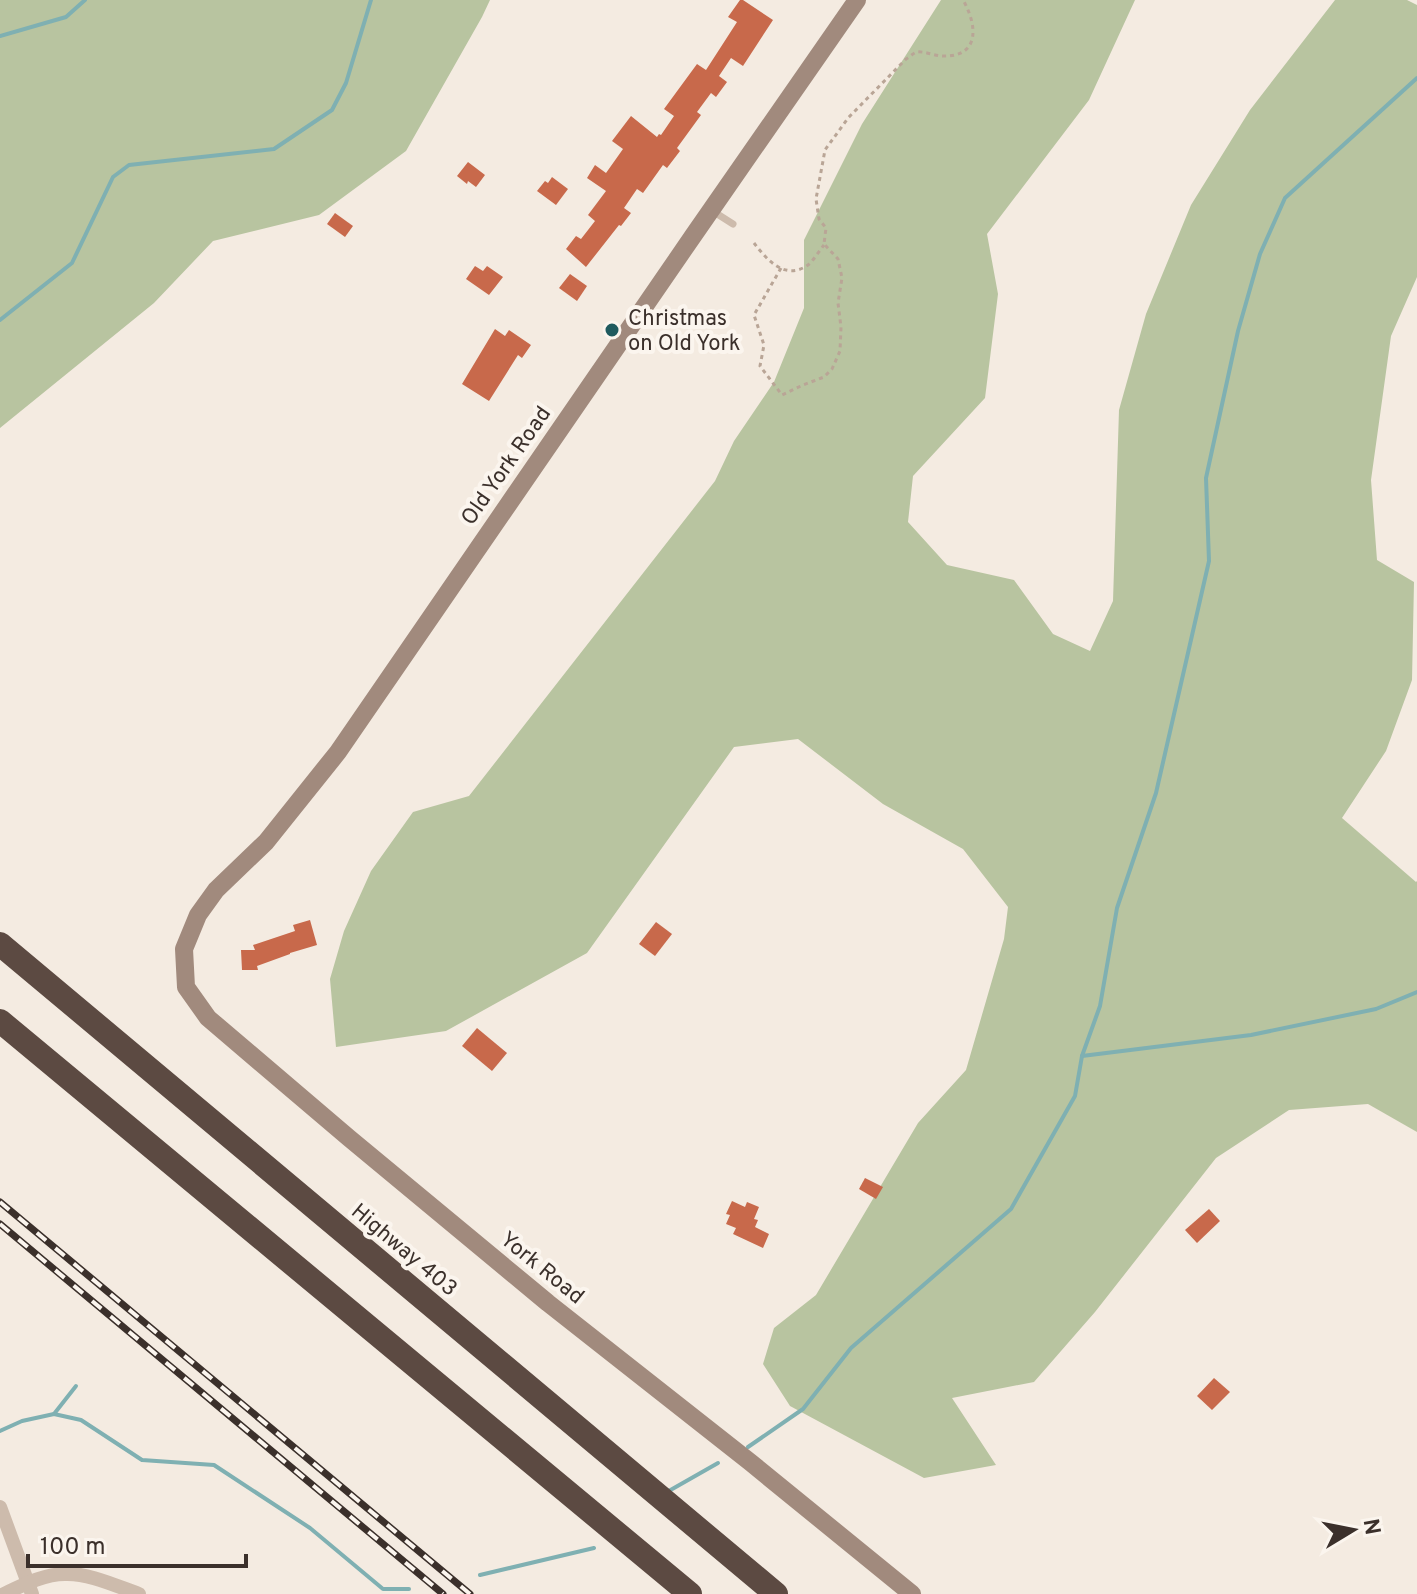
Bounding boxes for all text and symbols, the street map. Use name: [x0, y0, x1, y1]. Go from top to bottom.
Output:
place label: Christmas on Old York: [628, 306, 741, 358]
marker: Christmas on Old York: [603, 321, 621, 339]
street label: Old York Road: [456, 402, 558, 531]
street label: Highway 403: [345, 1199, 462, 1303]
street label: York Road: [494, 1227, 589, 1311]
north arrow: [1313, 1490, 1393, 1570]
text: N: [1356, 1517, 1385, 1537]
scale bar: [28, 1518, 246, 1568]
text: 100 m: [40, 1533, 106, 1563]

